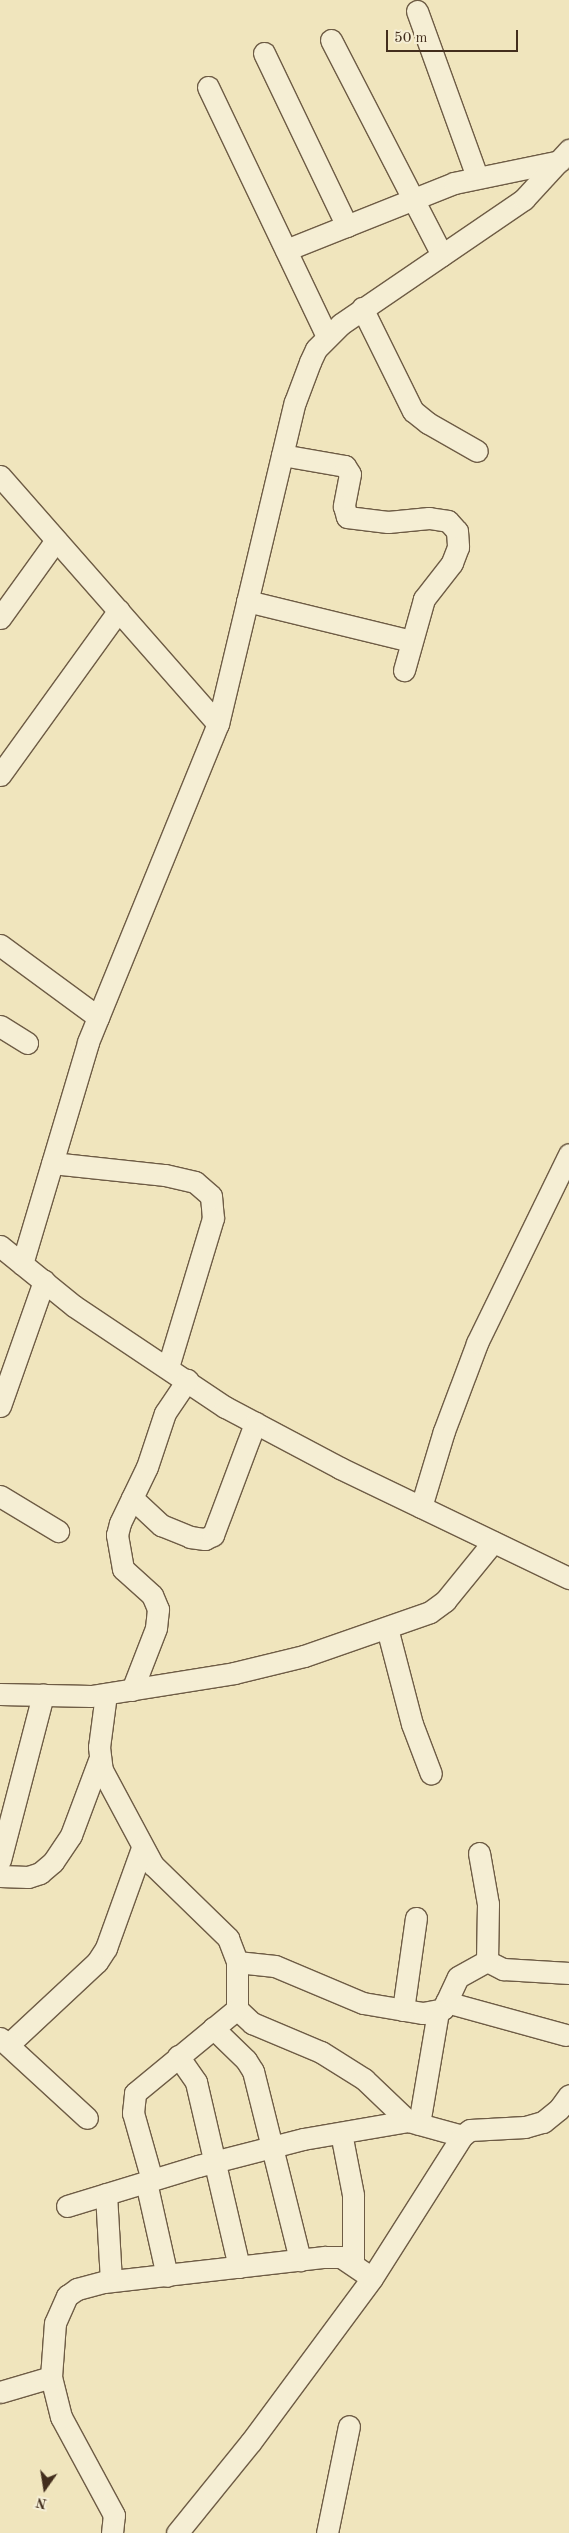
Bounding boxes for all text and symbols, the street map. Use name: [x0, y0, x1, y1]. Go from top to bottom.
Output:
scale bar: [389, 20, 522, 52]
text: 50 m: [394, 31, 428, 46]
north arrow: [20, 2463, 70, 2513]
text: N: [35, 2495, 48, 2511]

